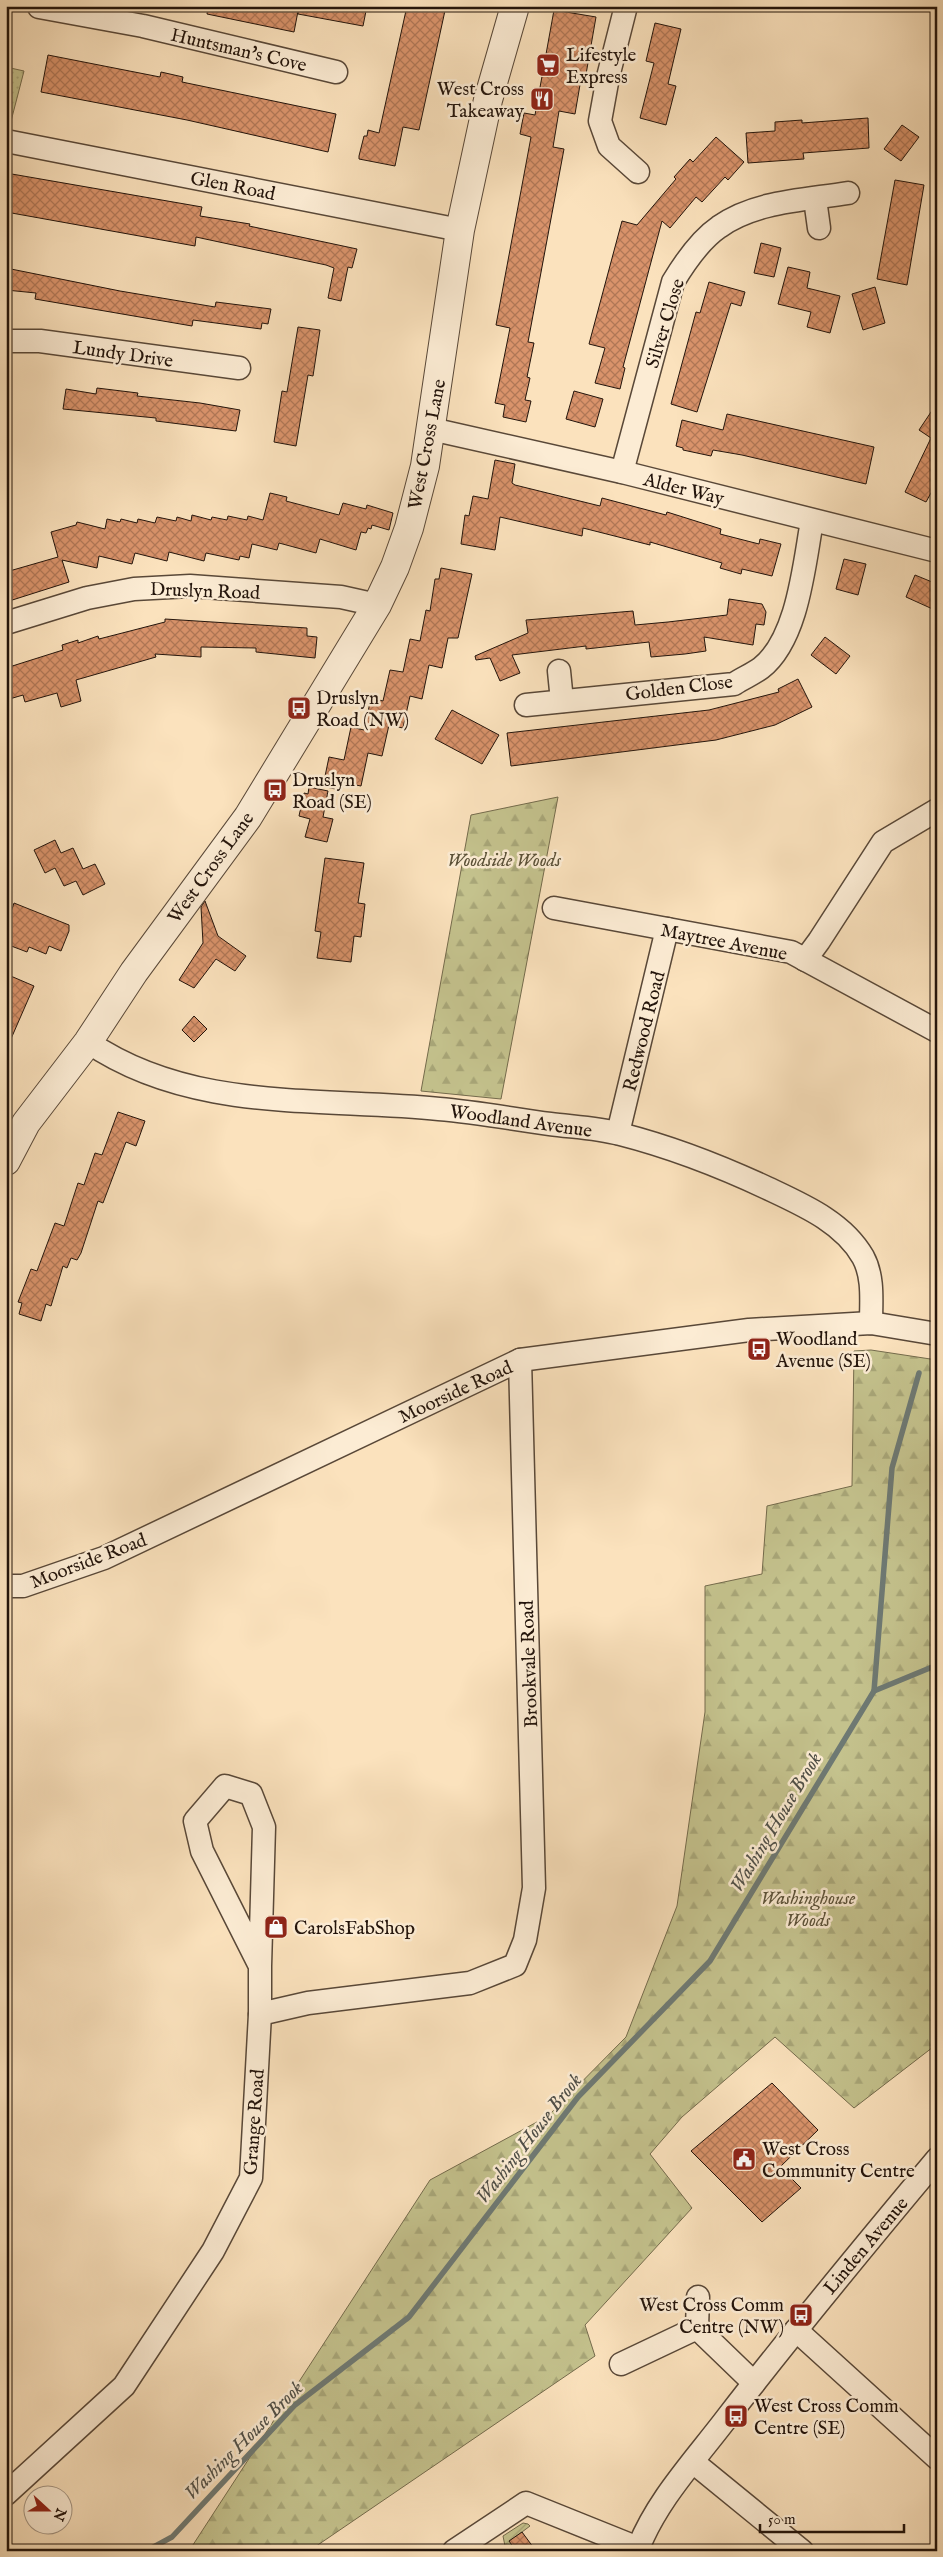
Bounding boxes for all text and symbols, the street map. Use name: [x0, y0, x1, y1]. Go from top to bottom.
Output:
street label: Huntsman's Cove: [168, 24, 309, 78]
place label: Lifestyle Express: [566, 44, 637, 90]
supermarket icon: Lifestyle Express: [535, 52, 561, 78]
place label: West Cross Takeaway: [437, 78, 525, 124]
restaurant icon: West Cross Takeaway: [529, 86, 555, 112]
street label: Glen Road: [188, 167, 278, 207]
street label: Silver Close: [641, 276, 691, 371]
street label: Lundy Drive: [71, 336, 175, 374]
street label: West Cross Lane: [404, 377, 452, 511]
street label: Alder Way: [640, 468, 727, 512]
street label: Druslyn Road: [149, 578, 261, 606]
street label: Golden Close: [624, 670, 734, 707]
place label: Druslyn Road (NW): [316, 687, 409, 733]
bus stop icon: Druslyn Road (NW): [286, 695, 312, 721]
place label: Druslyn Road (SE): [292, 769, 372, 815]
bus stop icon: Druslyn Road (SE): [262, 777, 288, 803]
street label: West Cross Lane: [163, 807, 260, 929]
park label: Woodside Woods: [447, 849, 562, 873]
street label: Maytree Avenue: [658, 919, 789, 967]
street label: Redwood Road: [618, 968, 672, 1094]
street label: Woodland Avenue: [448, 1100, 594, 1144]
place label: Woodland Avenue (SE): [775, 1328, 871, 1374]
bus stop icon: Woodland Avenue (SE): [746, 1336, 772, 1362]
street label: Moorside Road: [395, 1356, 517, 1430]
street label: Moorside Road: [27, 1528, 151, 1595]
street label: Brookvale Road: [516, 1599, 544, 1728]
water label: Washing House Brook: [725, 1748, 829, 1898]
park label: Washinghouse Woods: [761, 1887, 856, 1933]
shop icon: CarolsFabShop: [263, 1914, 289, 1940]
place label: CarolsFabShop: [294, 1917, 415, 1941]
street label: Grange Road: [239, 2067, 271, 2176]
water label: Washing House Brook: [471, 2069, 589, 2210]
place label: West Cross Community Centre: [762, 2138, 915, 2184]
public building icon: West Cross Community Centre: [731, 2146, 757, 2172]
street label: Linden Avenue: [819, 2192, 914, 2300]
place label: West Cross Comm Centre (NW): [639, 2294, 784, 2340]
bus stop icon: West Cross Comm Centre (NW): [788, 2302, 814, 2328]
water label: Washing House Brook: [179, 2376, 310, 2507]
place label: West Cross Comm Centre (SE): [754, 2395, 899, 2441]
bus stop icon: West Cross Comm Centre (SE): [723, 2403, 749, 2429]
north arrow: [22, 2484, 72, 2534]
scale bar: [760, 2502, 904, 2534]
text: N: [49, 2504, 70, 2523]
text: 50 m: [768, 2510, 796, 2529]

